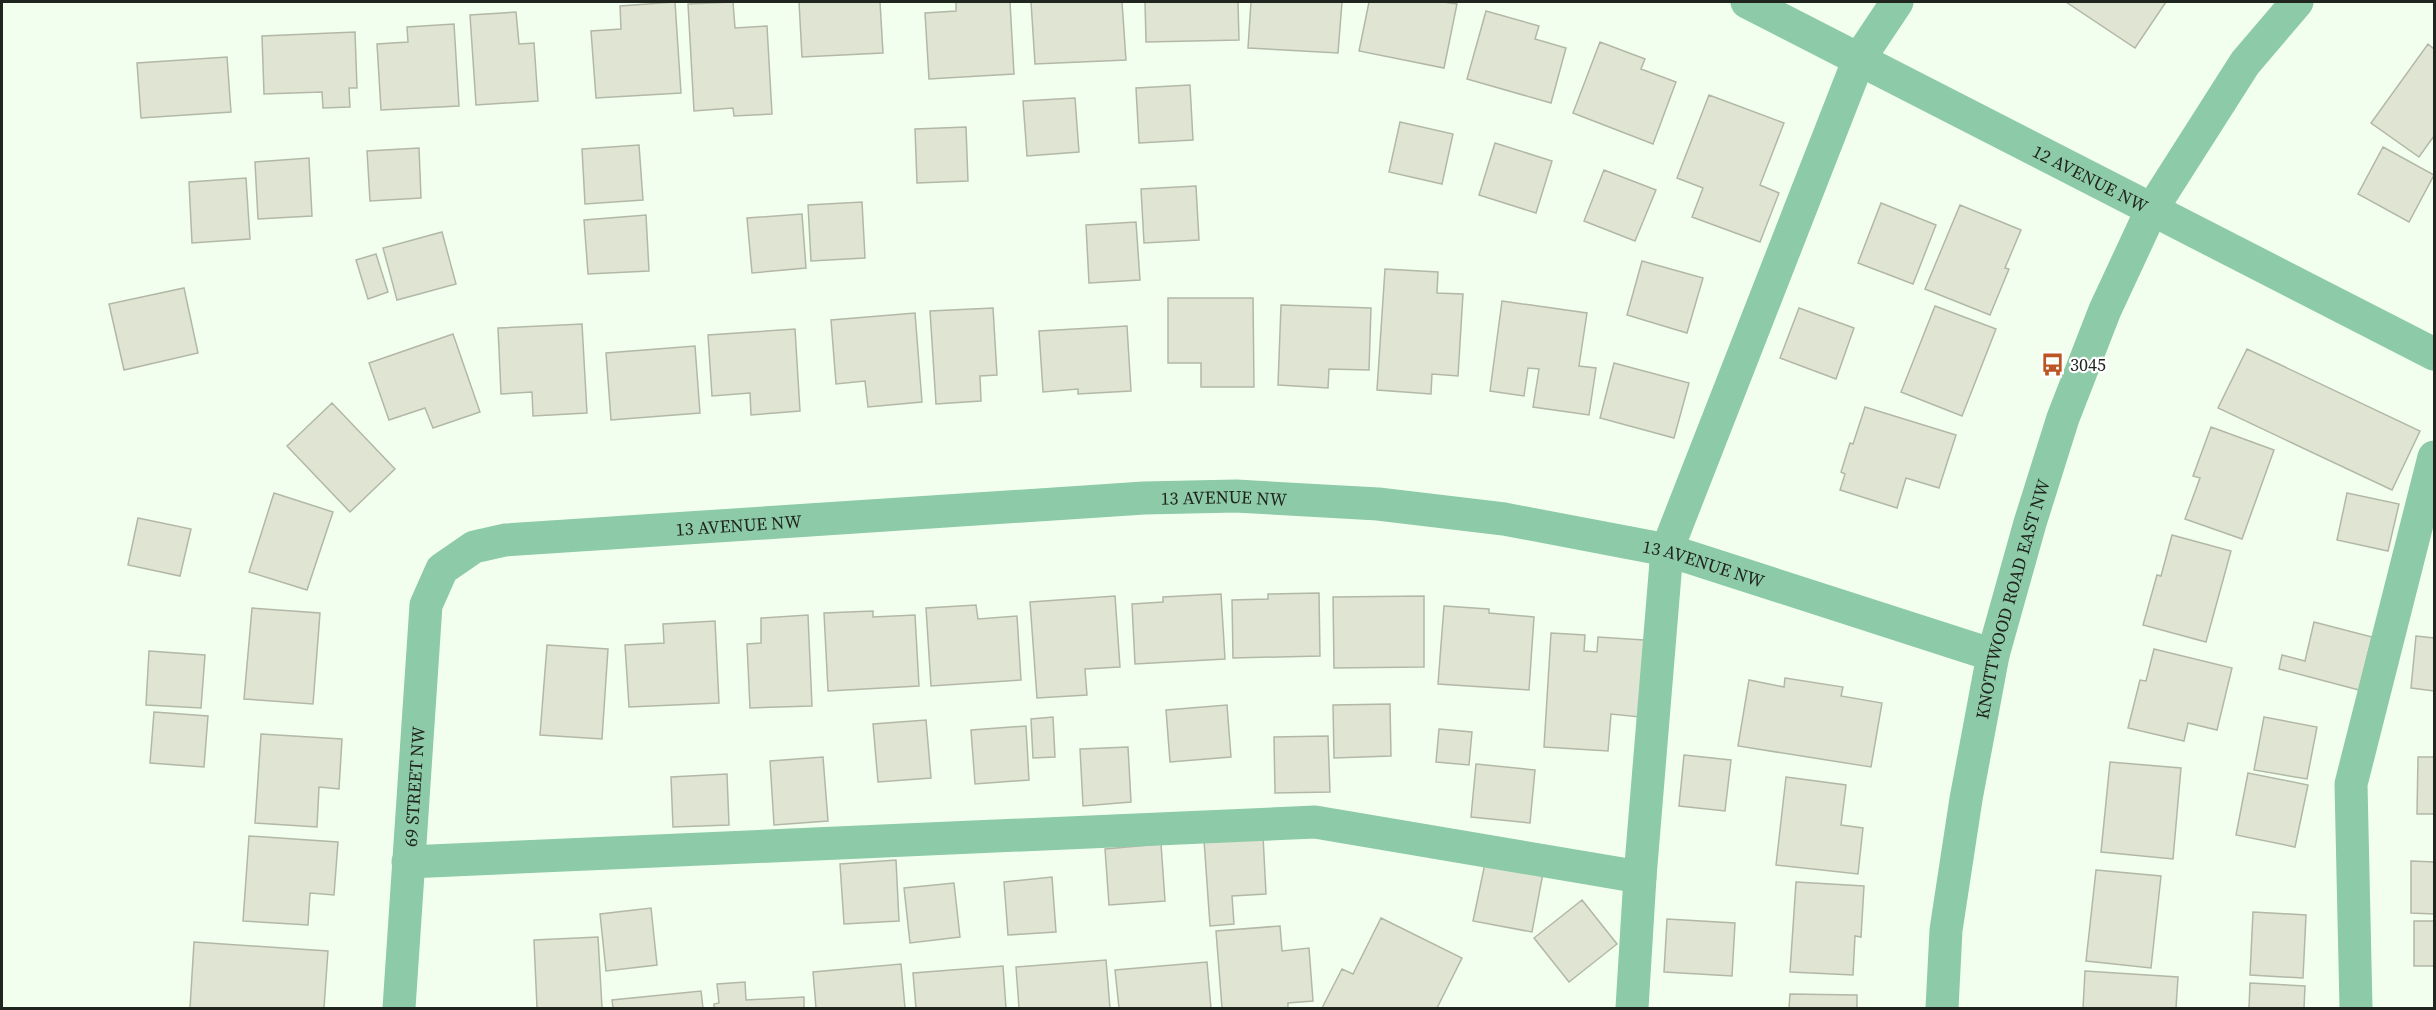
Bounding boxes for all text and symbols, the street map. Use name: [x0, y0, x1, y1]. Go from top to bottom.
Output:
street label: 12 AVENUE NW: [2029, 138, 2153, 218]
bus stop icon: 3045: [2039, 351, 2065, 377]
place label: 3045: [2070, 352, 2106, 377]
street label: KNOTTWOOD ROAD EAST NW: [1969, 475, 2056, 721]
street label: 13 AVENUE NW: [1160, 483, 1288, 511]
street label: 13 AVENUE NW: [675, 508, 803, 541]
street label: 13 AVENUE NW: [1641, 533, 1768, 593]
street label: 69 STREET NW: [397, 725, 430, 848]

